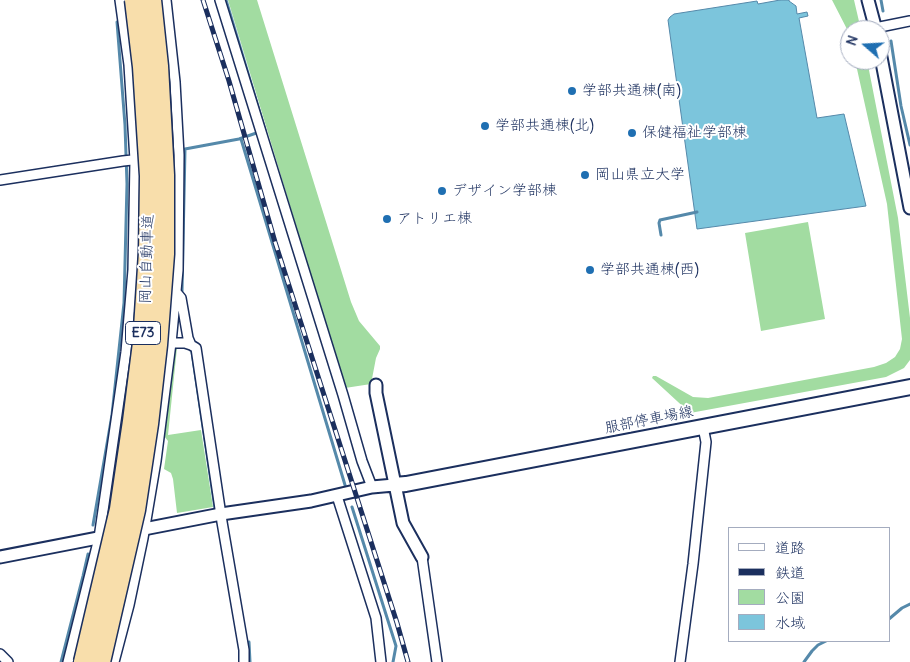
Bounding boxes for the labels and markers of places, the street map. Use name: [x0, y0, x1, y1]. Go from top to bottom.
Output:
place label: 学部共通棟(南): [582, 82, 681, 100]
marker: 学部共通棟(南): [566, 85, 578, 97]
place label: 学部共通棟(北): [495, 117, 594, 135]
marker: 学部共通棟(北): [479, 120, 491, 132]
place label: 保健福祉学部棟: [642, 124, 747, 142]
marker: 保健福祉学部棟: [626, 127, 638, 139]
place label: 岡山県立大学: [595, 166, 685, 184]
marker: 岡山県立大学: [579, 169, 591, 181]
place label: デザイン学部棟: [452, 182, 557, 200]
marker: デザイン学部棟: [436, 185, 448, 197]
place label: アトリエ棟: [397, 210, 472, 228]
marker: アトリエ棟: [381, 213, 393, 225]
place label: 学部共通棟(西): [600, 261, 699, 279]
marker: 学部共通棟(西): [584, 264, 596, 276]

